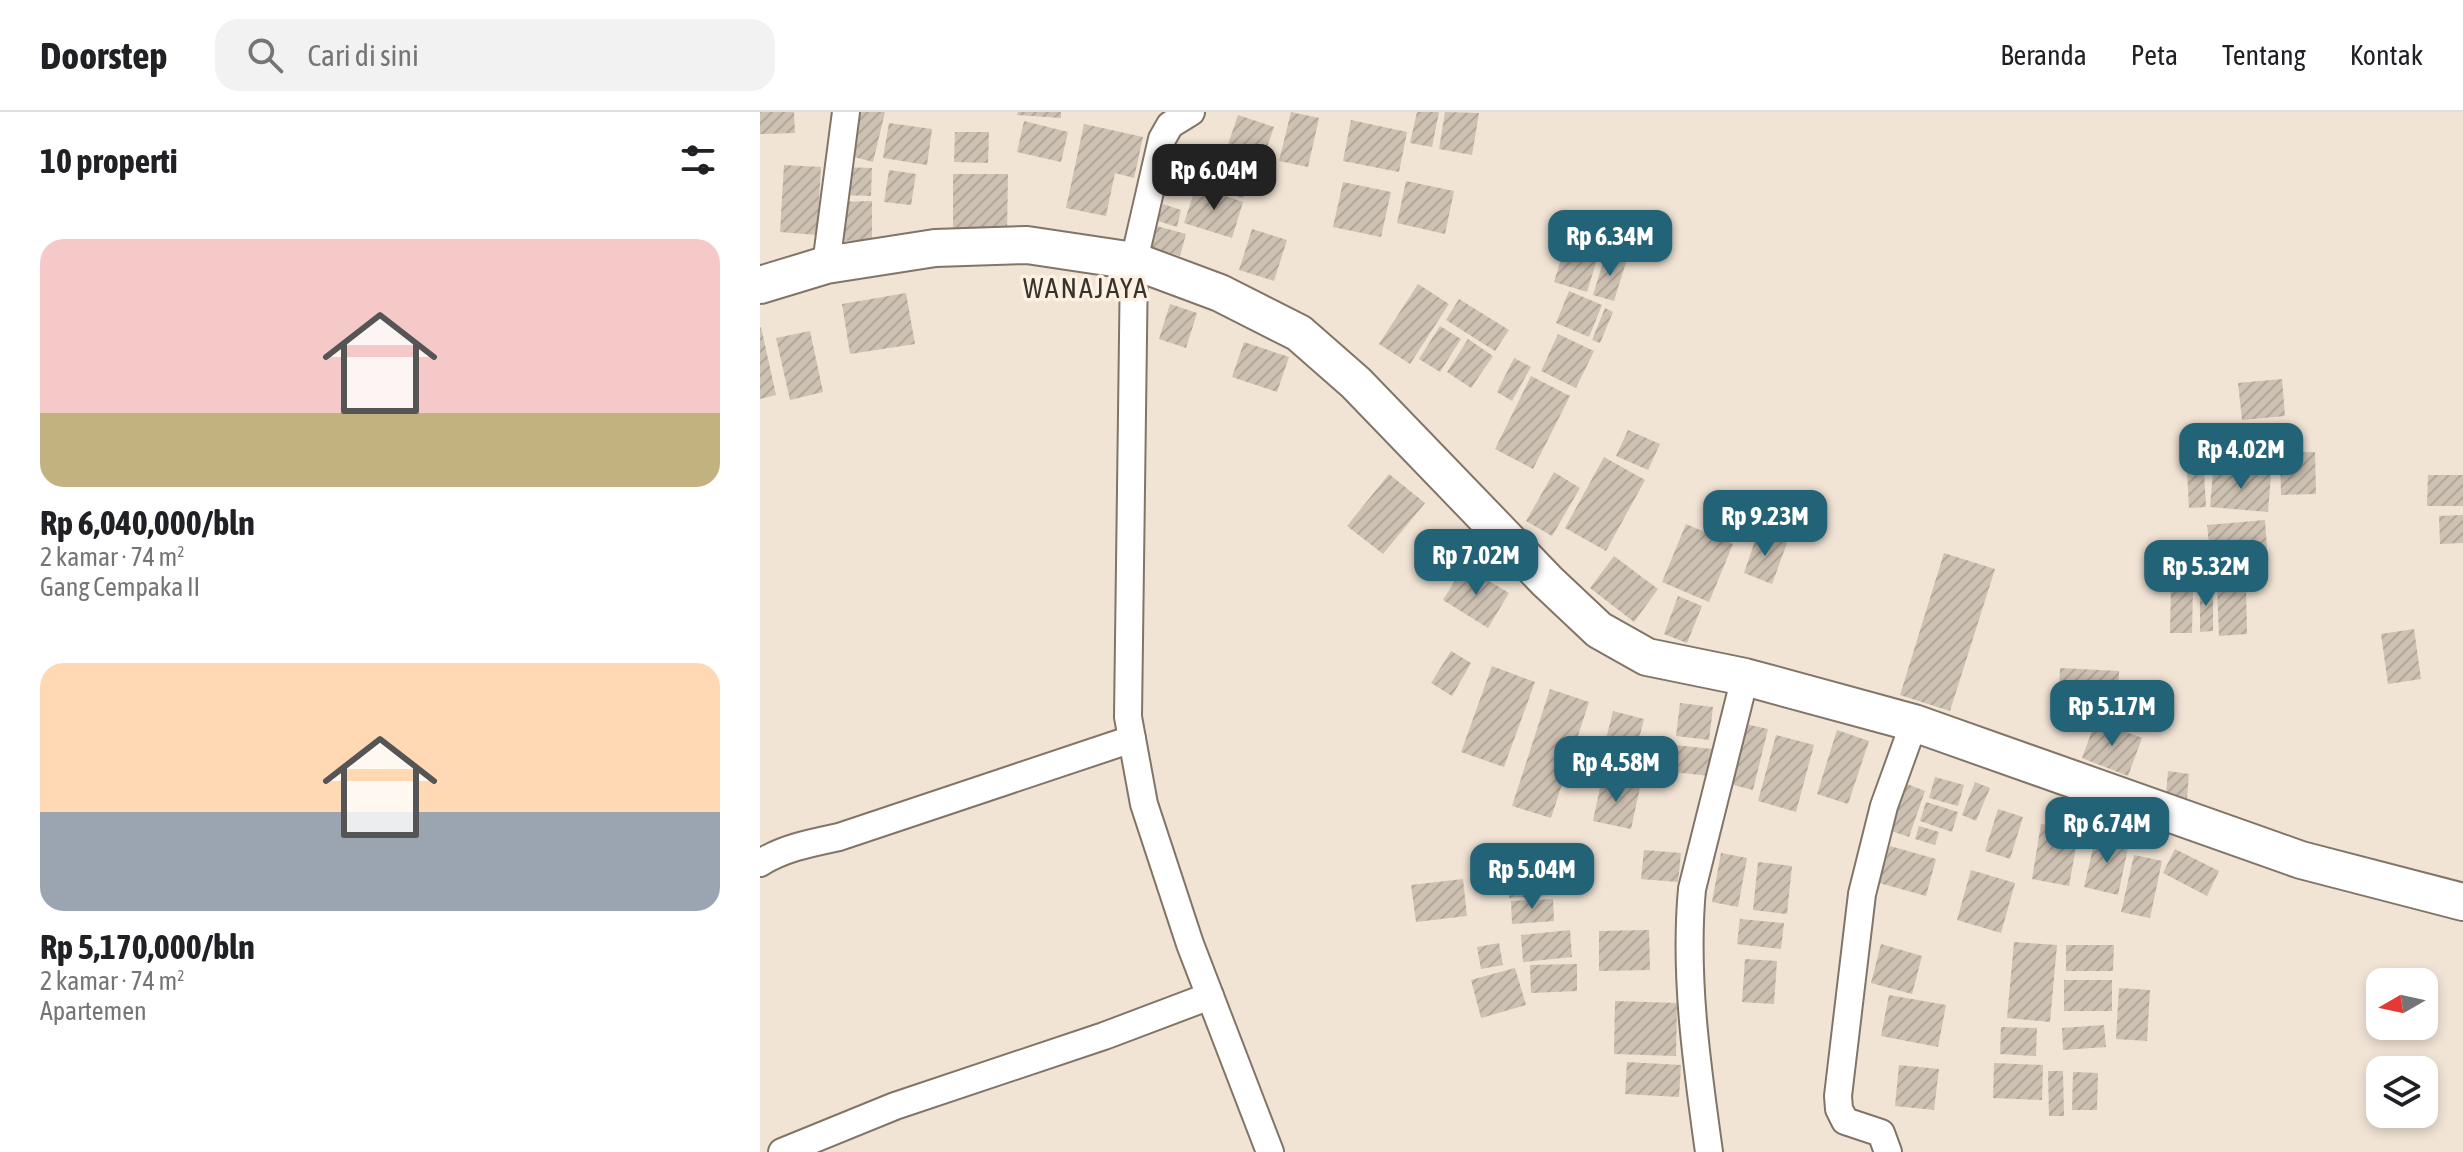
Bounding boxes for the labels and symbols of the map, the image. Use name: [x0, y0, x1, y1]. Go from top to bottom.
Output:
pin: Rp 6.04M: [1131, 144, 1297, 212]
pin: Rp 6.34M: [1527, 210, 1693, 278]
district label: WANAJAYA: [1023, 272, 1149, 304]
pin: Rp 4.02M: [2158, 423, 2324, 491]
pin: Rp 9.23M: [1682, 490, 1848, 558]
pin: Rp 7.02M: [1393, 529, 1559, 597]
pin: Rp 5.32M: [2123, 540, 2289, 608]
pin: Rp 5.17M: [2029, 680, 2195, 748]
pin: Rp 4.58M: [1533, 736, 1699, 804]
pin: Rp 6.74M: [2024, 797, 2190, 865]
pin: Rp 5.04M: [1449, 843, 1615, 911]
north arrow: [2366, 968, 2438, 1040]

